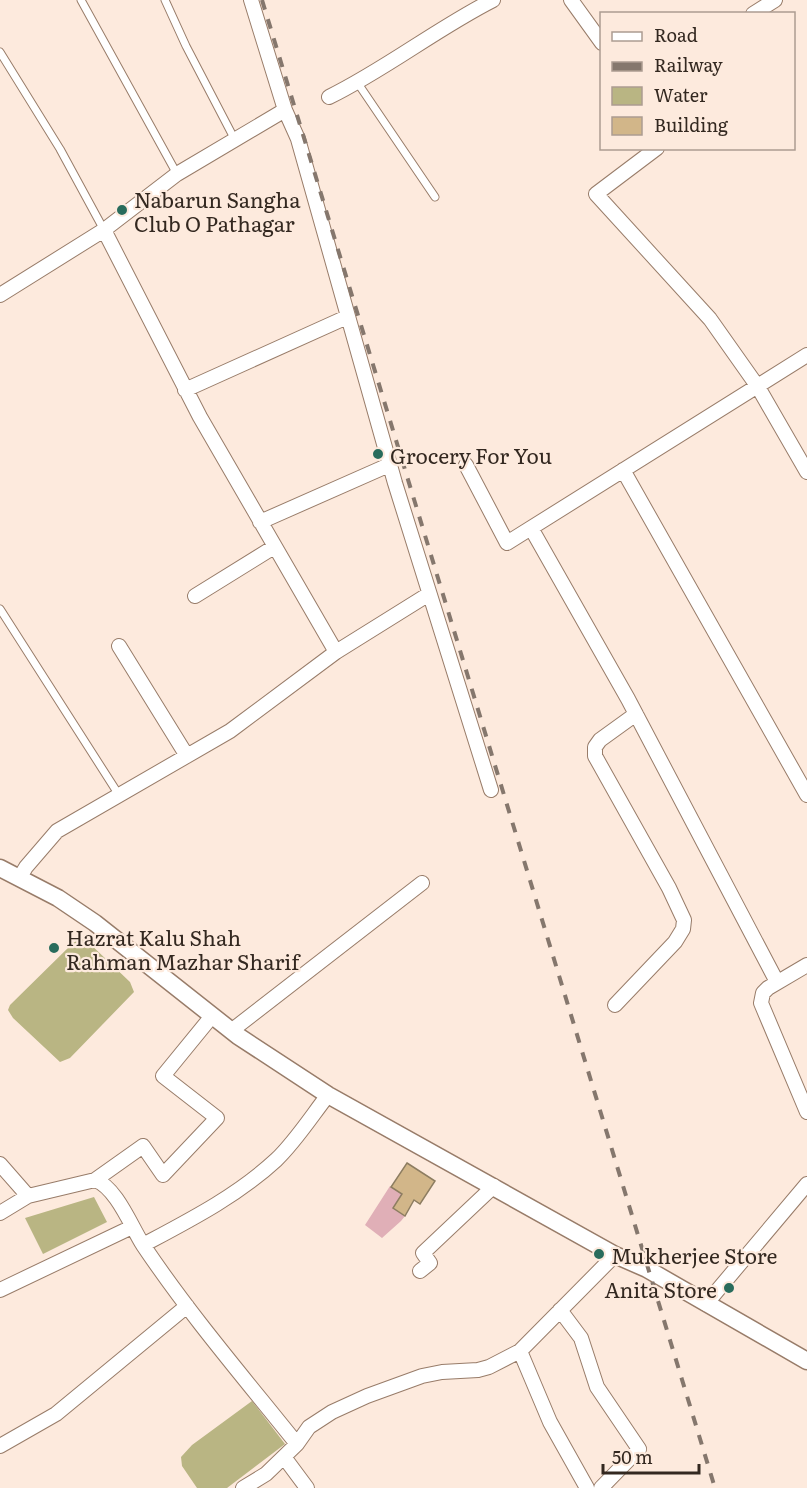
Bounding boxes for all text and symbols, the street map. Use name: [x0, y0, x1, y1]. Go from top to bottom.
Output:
legend: [600, 12, 795, 150]
text: Road: [654, 21, 698, 48]
text: Railway: [654, 51, 723, 78]
text: Water: [654, 81, 708, 108]
text: Building: [654, 111, 729, 138]
place label: Nabarun Sangha Club O Pathagar: [134, 183, 301, 238]
marker: Nabarun Sangha Club O Pathagar: [115, 203, 129, 217]
place label: Grocery For You: [390, 439, 552, 470]
marker: Grocery For You: [371, 447, 385, 461]
place label: Hazrat Kalu Shah Rahman Mazhar Sharif: [66, 921, 301, 976]
marker: Hazrat Kalu Shah Rahman Mazhar Sharif: [47, 941, 61, 955]
place label: Mukherjee Store: [611, 1239, 778, 1270]
marker: Mukherjee Store: [592, 1247, 606, 1261]
place label: Anita Store: [604, 1273, 717, 1304]
marker: Anita Store: [722, 1281, 736, 1295]
scale bar: [603, 1437, 699, 1475]
text: 50 m: [612, 1443, 653, 1470]

